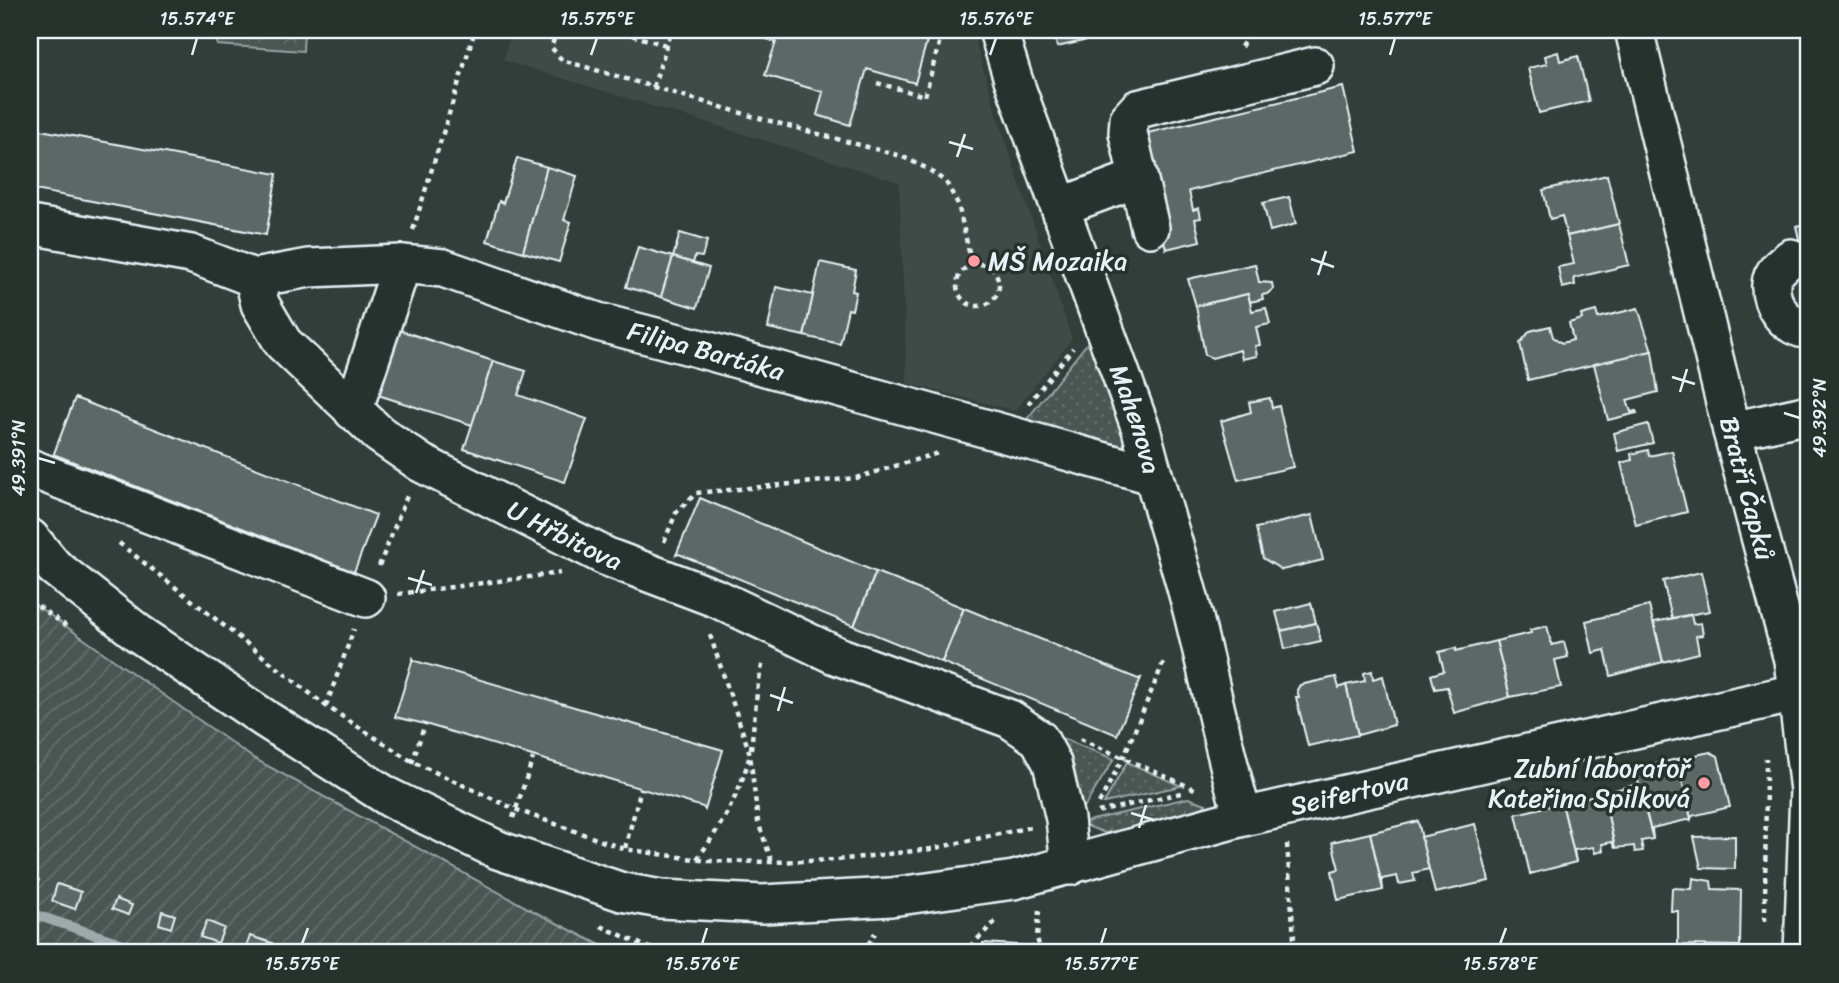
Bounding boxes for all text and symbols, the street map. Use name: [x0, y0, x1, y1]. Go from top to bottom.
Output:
text: 15.574°E: [160, 3, 235, 35]
text: 15.575°E: [560, 3, 635, 35]
text: 15.576°E: [959, 3, 1034, 35]
text: 15.577°E: [1358, 3, 1433, 35]
place label: MŠ Mozaika: [988, 238, 1127, 284]
marker: MŠ Mozaika: [966, 253, 982, 269]
street label: Filipa Bartáka: [622, 308, 791, 394]
street label: Mahenova: [1096, 358, 1175, 479]
text: 49.392°N: [1804, 378, 1836, 458]
street label: Bratří Čapků: [1706, 412, 1788, 565]
text: 49.391°N: [3, 419, 35, 496]
street label: U Hřbitova: [499, 487, 629, 584]
place label: Zubní laboratoř Kateřina Spilková: [1488, 745, 1692, 821]
street label: Seifertova: [1285, 757, 1414, 829]
marker: Zubní laboratoř Kateřina Spilková: [1696, 775, 1712, 791]
text: 15.575°E: [265, 948, 340, 980]
text: 15.576°E: [665, 948, 740, 980]
text: 15.577°E: [1064, 948, 1139, 980]
text: 15.578°E: [1463, 948, 1538, 980]

